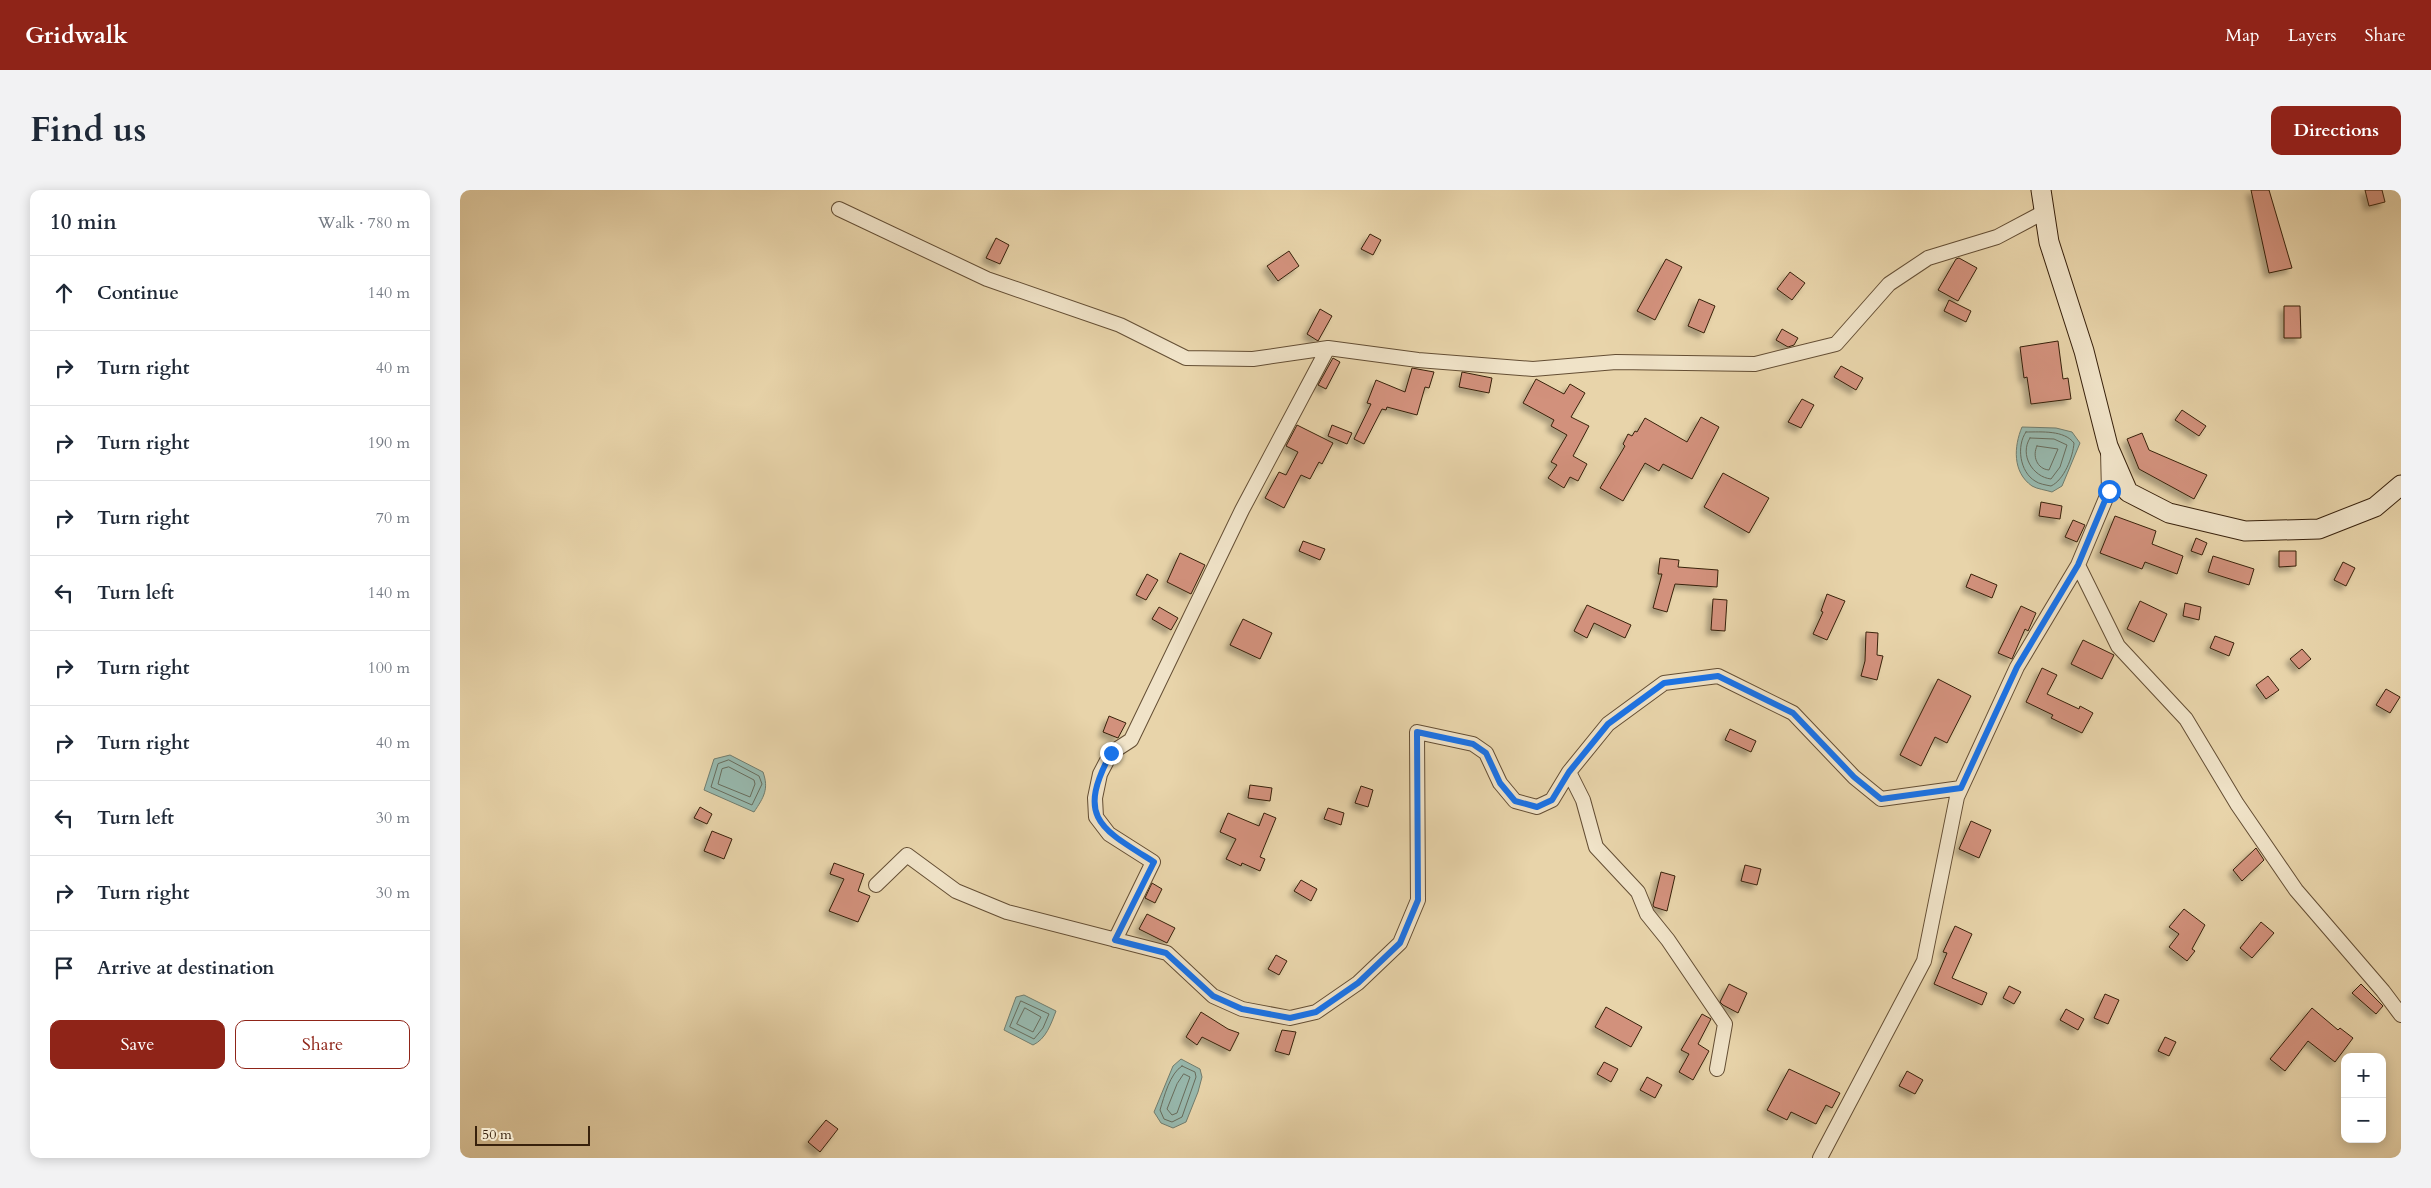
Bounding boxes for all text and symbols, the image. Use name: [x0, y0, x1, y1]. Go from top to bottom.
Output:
text: Gridwalk: [25, 19, 128, 52]
text: Map: [2225, 23, 2260, 48]
text: Layers: [2288, 23, 2337, 48]
text: Share: [2365, 23, 2406, 48]
text: Find us: [30, 106, 146, 154]
button: Directions: [2271, 106, 2401, 155]
text: 10 min: [50, 208, 117, 237]
text: Walk · 780 m: [318, 212, 410, 234]
icon: ahead: [50, 279, 78, 307]
text: Continue: [97, 280, 179, 306]
text: 140 m: [368, 282, 410, 304]
icon: right: [50, 354, 78, 382]
text: Turn right: [97, 355, 189, 381]
text: 40 m: [376, 357, 410, 379]
icon: right: [50, 429, 78, 457]
text: Turn right: [97, 430, 189, 456]
text: 190 m: [368, 432, 410, 454]
route start: [2098, 480, 2121, 503]
icon: right: [50, 504, 78, 532]
text: Turn right: [97, 505, 189, 531]
text: 70 m: [376, 507, 410, 529]
icon: left: [50, 579, 78, 607]
text: Turn left: [97, 580, 174, 606]
text: 140 m: [368, 582, 410, 604]
icon: right: [50, 654, 78, 682]
text: Turn right: [97, 655, 189, 681]
text: 100 m: [368, 657, 410, 679]
icon: right: [50, 729, 78, 757]
text: Turn right: [97, 730, 189, 756]
text: 40 m: [376, 732, 410, 754]
route end: [1100, 742, 1123, 765]
icon: left: [50, 804, 78, 832]
text: Turn left: [97, 805, 174, 831]
text: 30 m: [376, 807, 410, 829]
icon: right: [50, 879, 78, 907]
text: Turn right: [97, 880, 189, 906]
text: 30 m: [376, 882, 410, 904]
icon: arrive: [50, 954, 78, 982]
text: Arrive at destination: [97, 955, 274, 981]
button: Save: [50, 1020, 225, 1069]
button: Share: [235, 1020, 410, 1069]
map controls: [2341, 1053, 2386, 1143]
button: +: [2341, 1053, 2386, 1098]
button: −: [2341, 1098, 2386, 1143]
scale bar: [475, 1123, 590, 1146]
text: 50 m: [482, 1125, 512, 1144]

